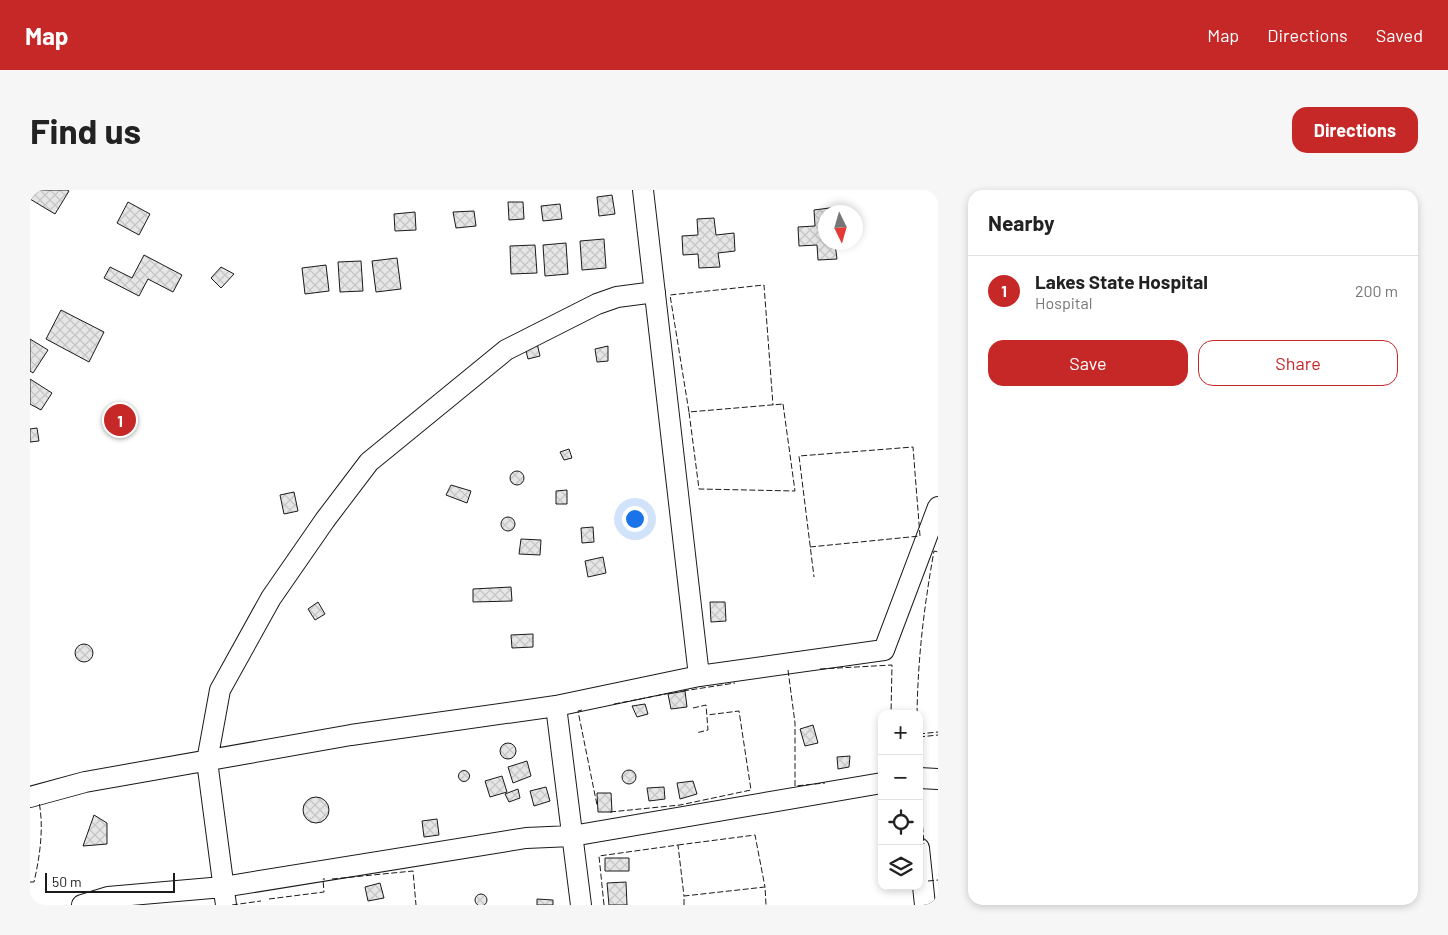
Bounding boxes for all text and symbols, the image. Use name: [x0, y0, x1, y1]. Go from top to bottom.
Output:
text: Map: [25, 21, 68, 50]
text: Map: [1207, 24, 1239, 46]
text: Directions: [1267, 24, 1348, 46]
text: Saved: [1376, 24, 1423, 46]
button: Directions: [1292, 107, 1418, 153]
text: Find us: [30, 109, 141, 151]
north arrow: [818, 205, 863, 250]
text: Nearby: [988, 210, 1054, 235]
text: Lakes State Hospital: [1035, 270, 1208, 293]
text: 1: [1001, 281, 1007, 300]
text: 200 m: [1355, 281, 1398, 300]
text: Hospital: [1035, 293, 1092, 312]
button: Save: [988, 340, 1188, 386]
button: Share: [1198, 340, 1398, 386]
pin: 1: [104, 401, 136, 439]
your location: [622, 506, 648, 532]
map controls: [878, 710, 923, 890]
button: +: [878, 710, 923, 755]
button: −: [878, 755, 923, 800]
button: locate: [878, 800, 923, 845]
button: layers: [878, 845, 923, 890]
scale bar: [45, 870, 175, 893]
text: 50 m: [52, 873, 81, 890]

